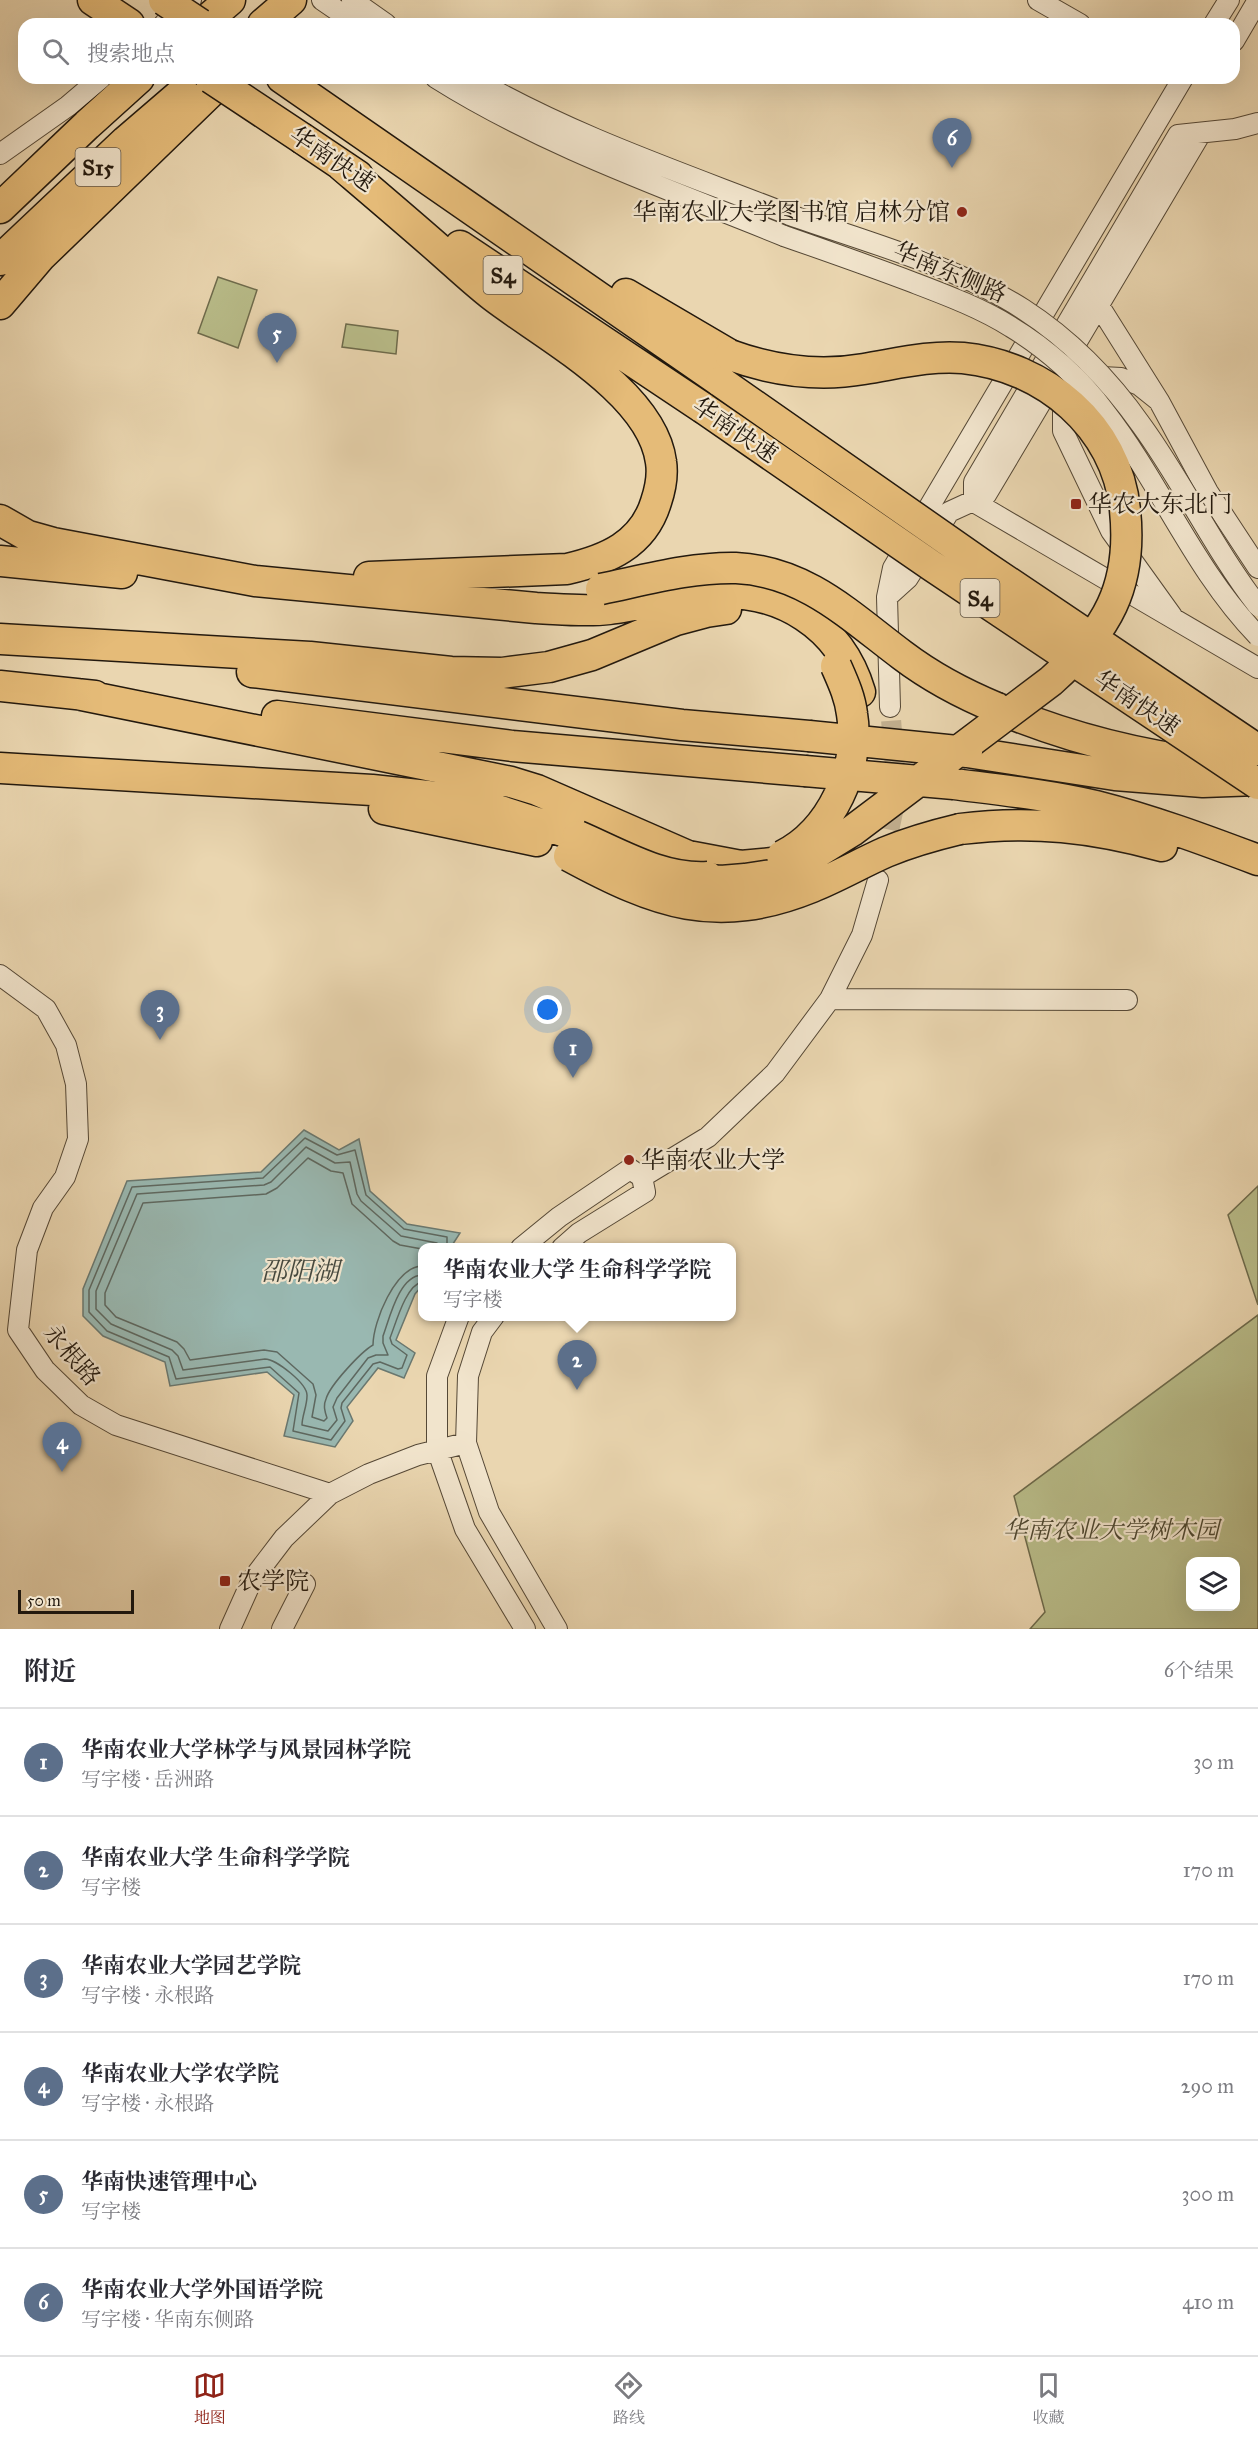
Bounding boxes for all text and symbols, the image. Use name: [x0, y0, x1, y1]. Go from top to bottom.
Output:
search box: [18, 18, 1240, 84]
icon: search: [39, 35, 72, 68]
text: 搜索地点: [87, 40, 175, 67]
pin: 6: [932, 118, 972, 168]
street label: 华南快速: [284, 120, 380, 198]
road number: S15: [76, 148, 120, 186]
place label: 华南农业大学图书馆 启林分馆: [633, 197, 950, 227]
marker: 华南农业大学图书馆 启林分馆: [955, 205, 969, 219]
street label: 华南东侧路: [889, 235, 1011, 309]
road number: S4: [484, 256, 522, 294]
pin: 5: [258, 314, 296, 363]
street label: 华南快速: [687, 391, 783, 469]
place label: 华农大东北门: [1088, 489, 1232, 519]
marker: 华农大东北门: [1069, 497, 1083, 511]
road number: S4: [960, 579, 1000, 617]
street label: 华南快速: [1089, 664, 1185, 742]
pin: 3: [140, 990, 180, 1040]
your location: [533, 995, 562, 1024]
pin: 1: [554, 1028, 592, 1078]
place label: 华南农业大学: [641, 1145, 785, 1175]
marker: 华南农业大学: [622, 1153, 636, 1167]
popup: [418, 1243, 736, 1321]
water label: 邵阳湖: [261, 1255, 343, 1287]
text: 华南农业大学 生命科学学院: [443, 1256, 711, 1283]
text: 写字楼: [443, 1287, 503, 1311]
street label: 永根路: [37, 1318, 107, 1392]
pin: 2: [558, 1340, 596, 1390]
pin: 4: [42, 1422, 82, 1472]
park label: 华南农业大学树木园: [1003, 1515, 1223, 1545]
map controls: [1186, 1557, 1240, 1611]
button: layers: [1186, 1557, 1240, 1611]
place label: 农学院: [237, 1566, 309, 1596]
marker: 农学院: [218, 1574, 232, 1588]
scale bar: [18, 1587, 134, 1614]
text: 50 m: [27, 1591, 61, 1610]
text: 附近: [24, 1655, 76, 1687]
text: 6个结果: [1164, 1658, 1234, 1682]
text: 华南农业大学林学与风景园林学院: [81, 1736, 411, 1763]
text: 1: [40, 1750, 47, 1774]
text: 30 m: [1193, 1750, 1234, 1774]
text: 写字楼 · 岳洲路: [81, 1767, 214, 1791]
text: 华南农业大学 生命科学学院: [81, 1844, 350, 1871]
text: 2: [39, 1858, 48, 1882]
text: 170 m: [1183, 1858, 1234, 1882]
text: 写字楼: [81, 1875, 141, 1899]
text: 华南农业大学园艺学院: [81, 1952, 301, 1979]
text: 3: [40, 1966, 48, 1990]
text: 170 m: [1183, 1966, 1234, 1990]
text: 写字楼 · 永根路: [81, 1983, 214, 2007]
text: 华南农业大学农学院: [81, 2060, 279, 2087]
text: 4: [38, 2074, 49, 2098]
text: 290 m: [1181, 2074, 1234, 2098]
text: 写字楼 · 永根路: [81, 2091, 214, 2115]
text: 华南快速管理中心: [81, 2168, 257, 2195]
text: 5: [39, 2182, 48, 2206]
text: 300 m: [1182, 2182, 1234, 2206]
text: 写字楼: [81, 2199, 141, 2223]
text: 华南农业大学外国语学院: [81, 2276, 323, 2303]
text: 6: [38, 2290, 49, 2314]
text: 410 m: [1182, 2290, 1234, 2314]
text: 写字楼 · 华南东侧路: [81, 2307, 254, 2331]
tab: 地图: [193, 2369, 226, 2428]
tab: 路线: [612, 2369, 645, 2428]
tab: 收藏: [1032, 2369, 1065, 2428]

